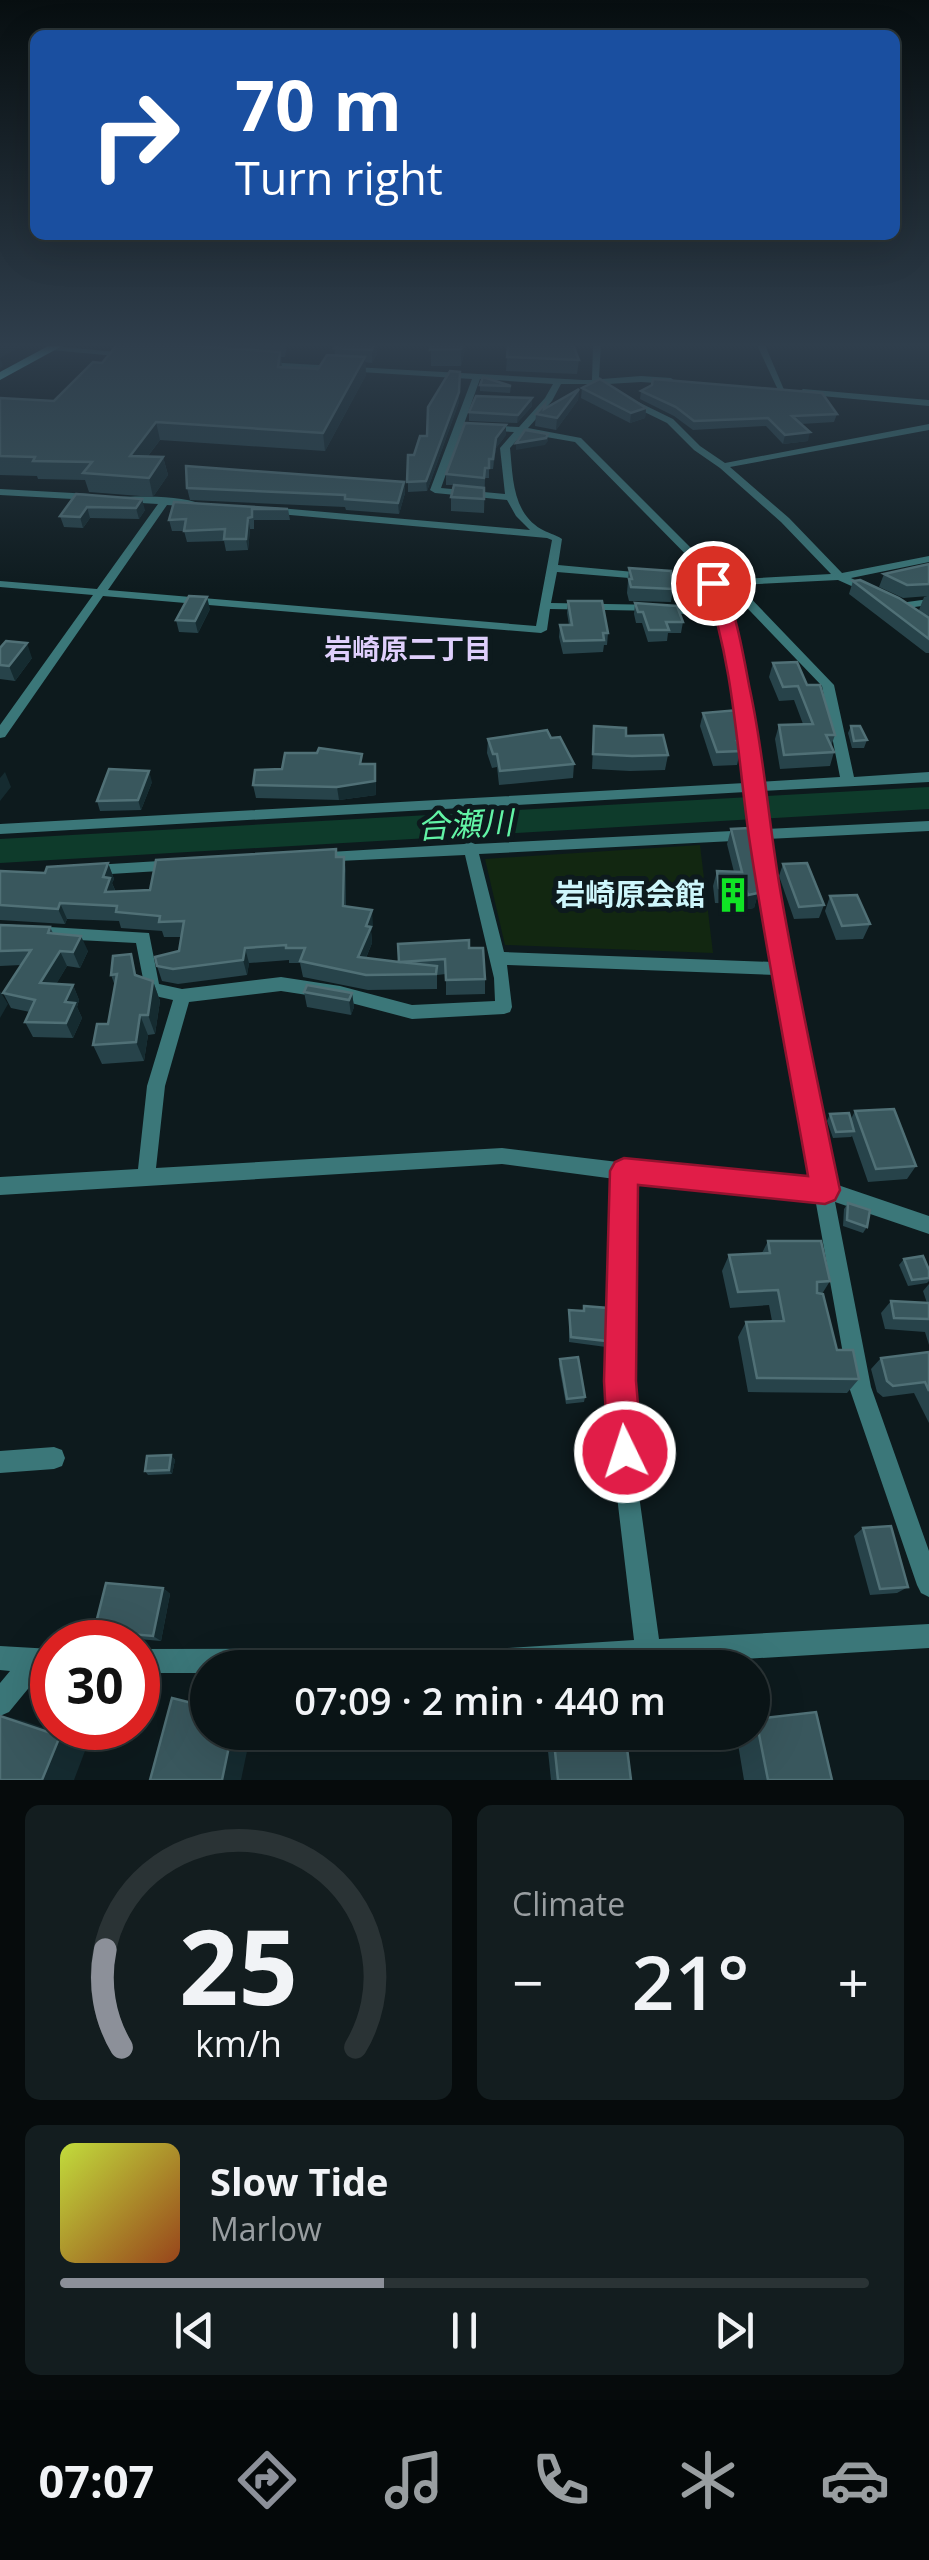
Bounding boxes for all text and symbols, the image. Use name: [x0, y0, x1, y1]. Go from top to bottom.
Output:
text: 70 m: [235, 56, 402, 152]
icon: right: [70, 70, 200, 200]
text: Turn right: [235, 147, 443, 208]
pin: [671, 541, 756, 626]
icon: arrive: [686, 556, 741, 611]
district label: 岩崎原二丁目: [324, 629, 492, 667]
water label: 合瀬川: [416, 799, 517, 847]
place label: 岩崎原会館: [555, 873, 705, 914]
building icon: 岩崎原会館: [714, 876, 752, 914]
position arrow: [573, 1400, 677, 1504]
speed limit sign: 30: [30, 1620, 160, 1750]
text: 07:09 · 2 min · 440 m: [294, 1674, 666, 1726]
text: Climate: [512, 1882, 625, 1925]
text: 25: [179, 1894, 298, 2035]
text: 21°: [632, 1930, 749, 2032]
text: −: [512, 1944, 543, 2019]
text: +: [838, 1944, 869, 2019]
text: km/h: [195, 2019, 282, 2067]
text: Slow Tide: [210, 2155, 389, 2207]
text: Marlow: [210, 2207, 322, 2250]
icon: previous: [167, 2303, 222, 2358]
icon: pause: [437, 2303, 492, 2358]
icon: next: [707, 2303, 762, 2358]
icon: directions: [232, 2445, 302, 2515]
icon: music: [379, 2445, 449, 2515]
icon: phone: [526, 2445, 596, 2515]
icon: climate: [673, 2445, 743, 2515]
icon: car: [820, 2445, 890, 2515]
text: 07:07: [39, 2450, 154, 2511]

